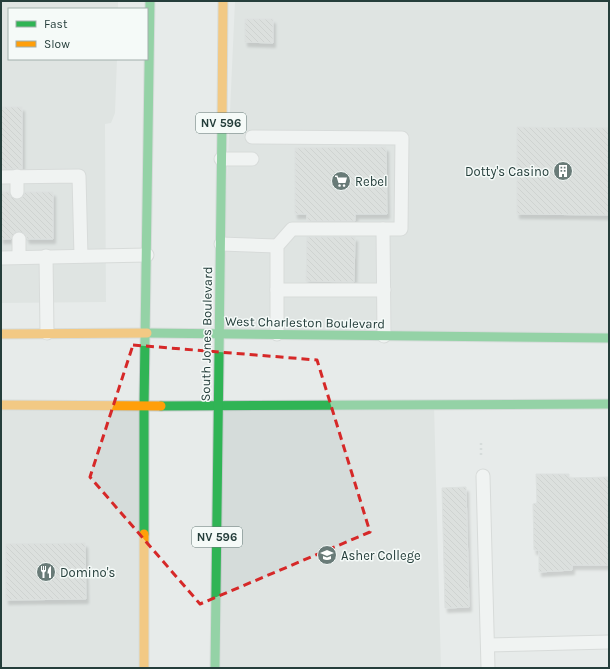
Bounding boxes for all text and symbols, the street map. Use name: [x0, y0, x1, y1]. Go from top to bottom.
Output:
legend: [8, 8, 148, 60]
text: Fast: [44, 17, 68, 31]
text: Slow: [44, 37, 70, 51]
road number: NV 596: [196, 113, 246, 133]
building icon: Dotty's Casino: [552, 160, 574, 182]
place label: Dotty's Casino: [465, 164, 549, 179]
supermarket icon: Rebel: [330, 170, 352, 192]
place label: Rebel: [355, 174, 388, 189]
street label: South Jones Boulevard: [198, 266, 215, 402]
street label: West Charleston Boulevard: [225, 314, 385, 331]
road number: NV 596: [192, 527, 242, 547]
school or university icon: Asher College: [316, 544, 338, 566]
place label: Asher College: [341, 548, 421, 563]
restaurant icon: Domino's: [35, 561, 57, 583]
place label: Domino's: [60, 565, 115, 580]

